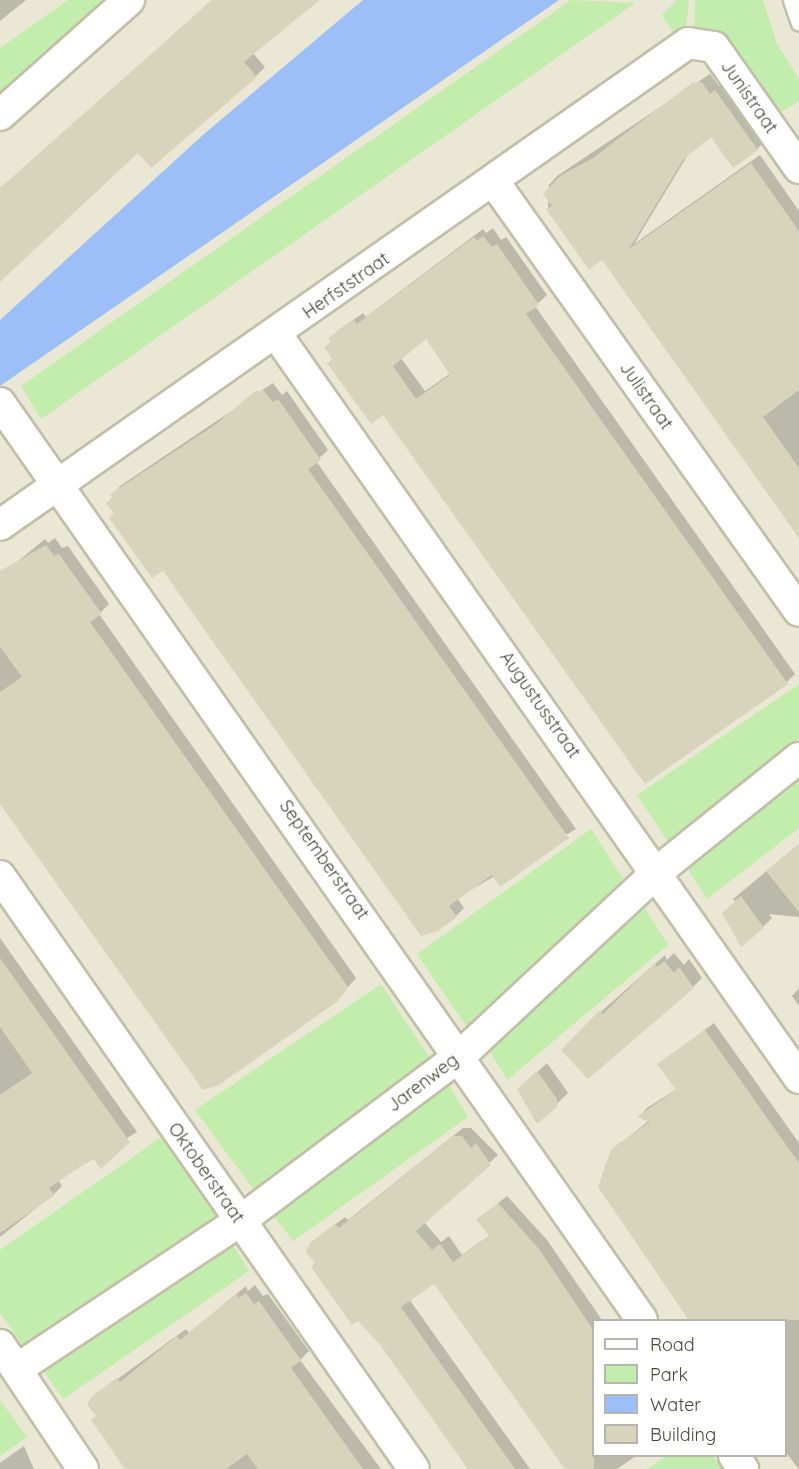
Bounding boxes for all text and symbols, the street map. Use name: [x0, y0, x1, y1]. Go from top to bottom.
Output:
street label: Junistraat: [716, 56, 782, 138]
street label: Herfststraat: [299, 248, 393, 324]
street label: Julistraat: [615, 358, 677, 434]
street label: Augustusstraat: [495, 647, 585, 763]
street label: Septemberstraat: [275, 796, 373, 924]
street label: Jarenweg: [383, 1049, 463, 1117]
street label: Oktoberstraat: [163, 1119, 249, 1227]
legend: [592, 1319, 787, 1457]
text: Road: [650, 1333, 695, 1356]
text: Park: [650, 1363, 688, 1386]
text: Water: [650, 1393, 701, 1416]
text: Building: [650, 1423, 716, 1446]

